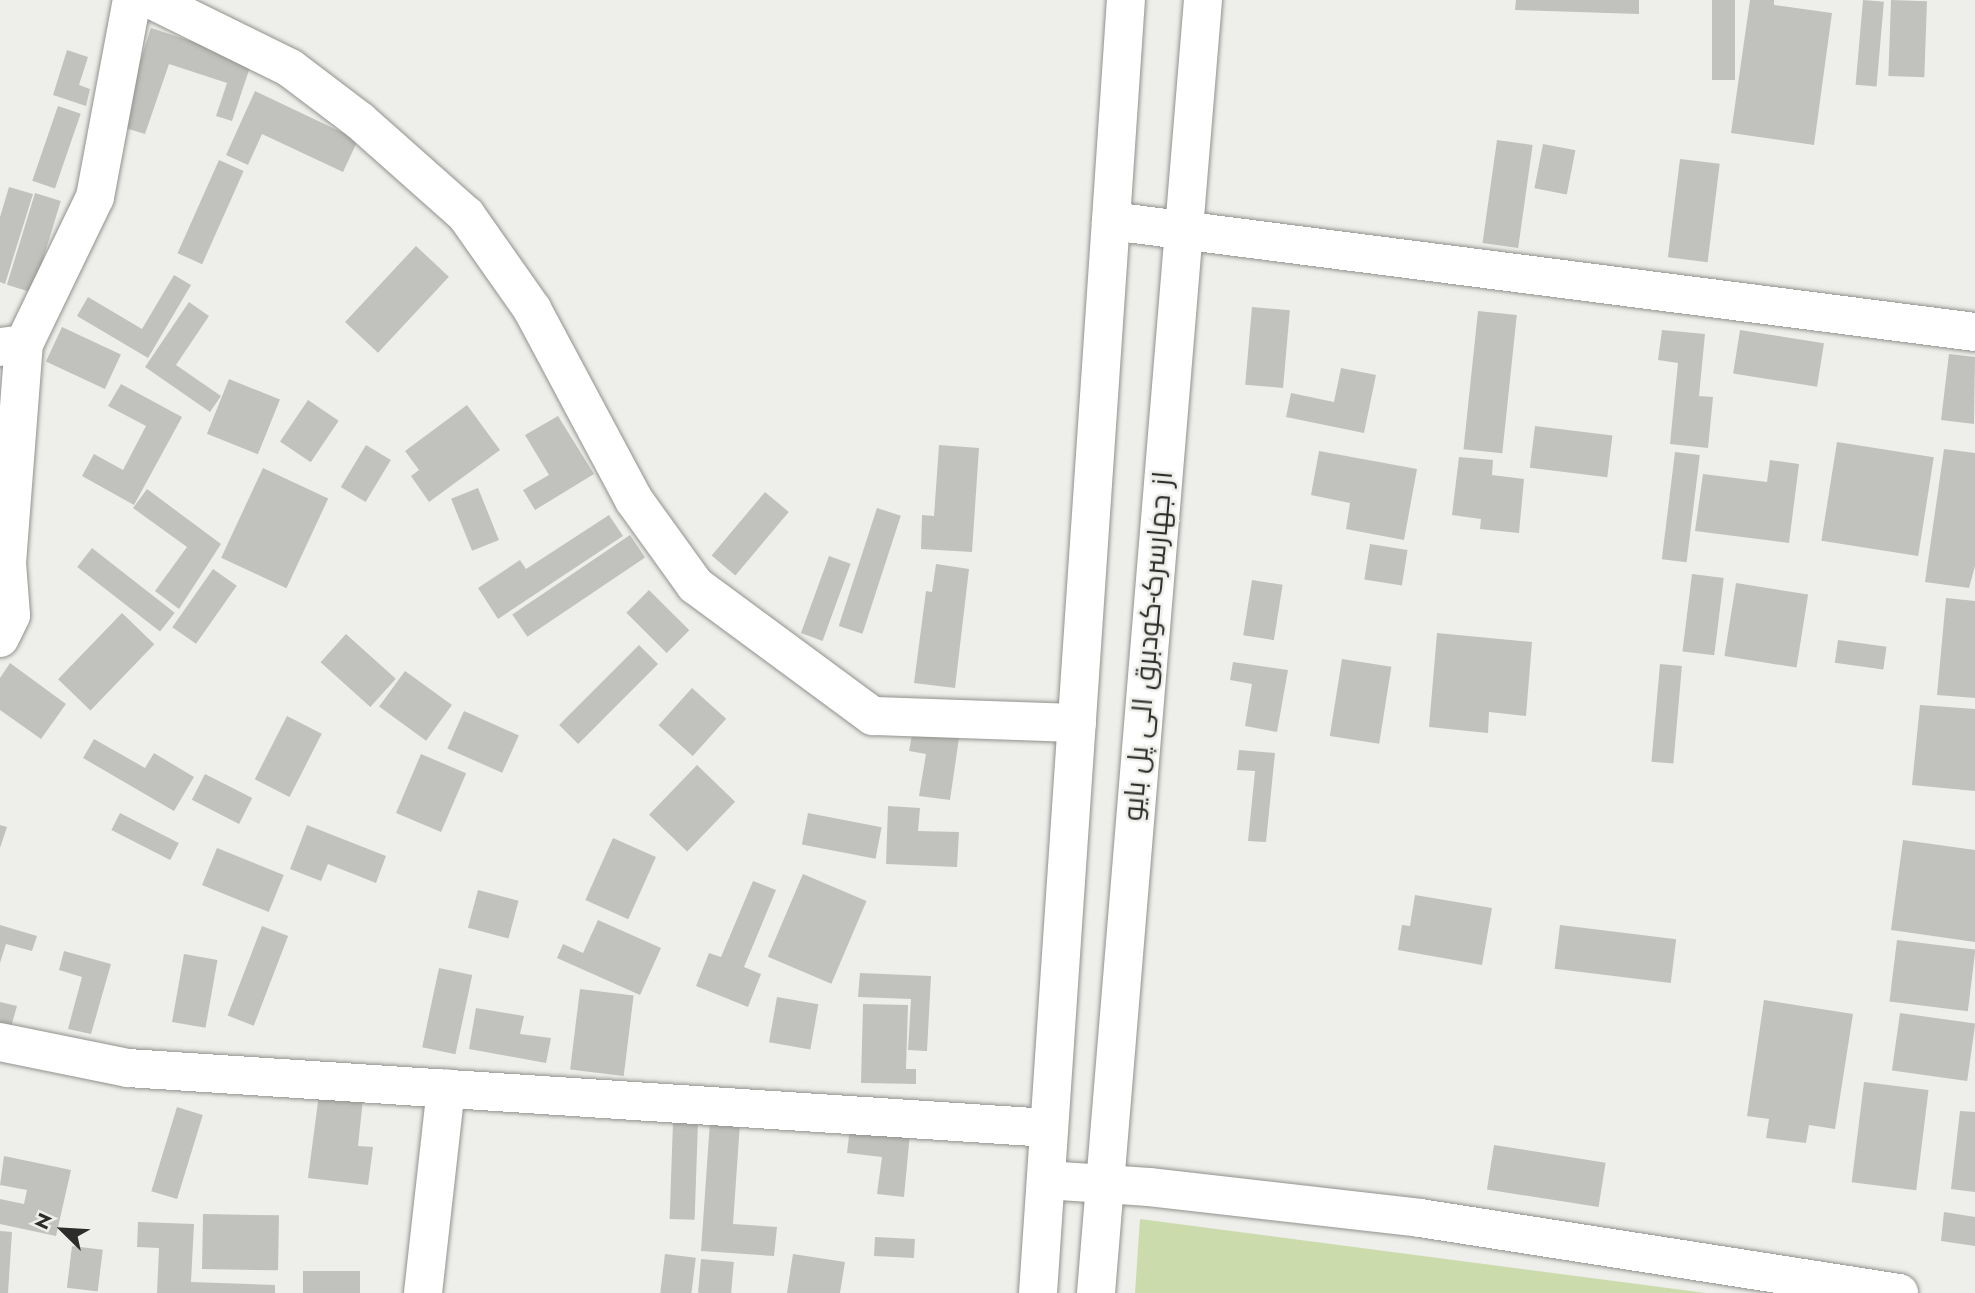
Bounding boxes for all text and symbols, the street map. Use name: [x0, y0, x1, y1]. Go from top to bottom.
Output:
street label: از جهارسرک-کودبرق الی پل بایو: [1116, 470, 1180, 822]
north arrow: [28, 1195, 98, 1265]
text: N: [28, 1209, 59, 1234]

